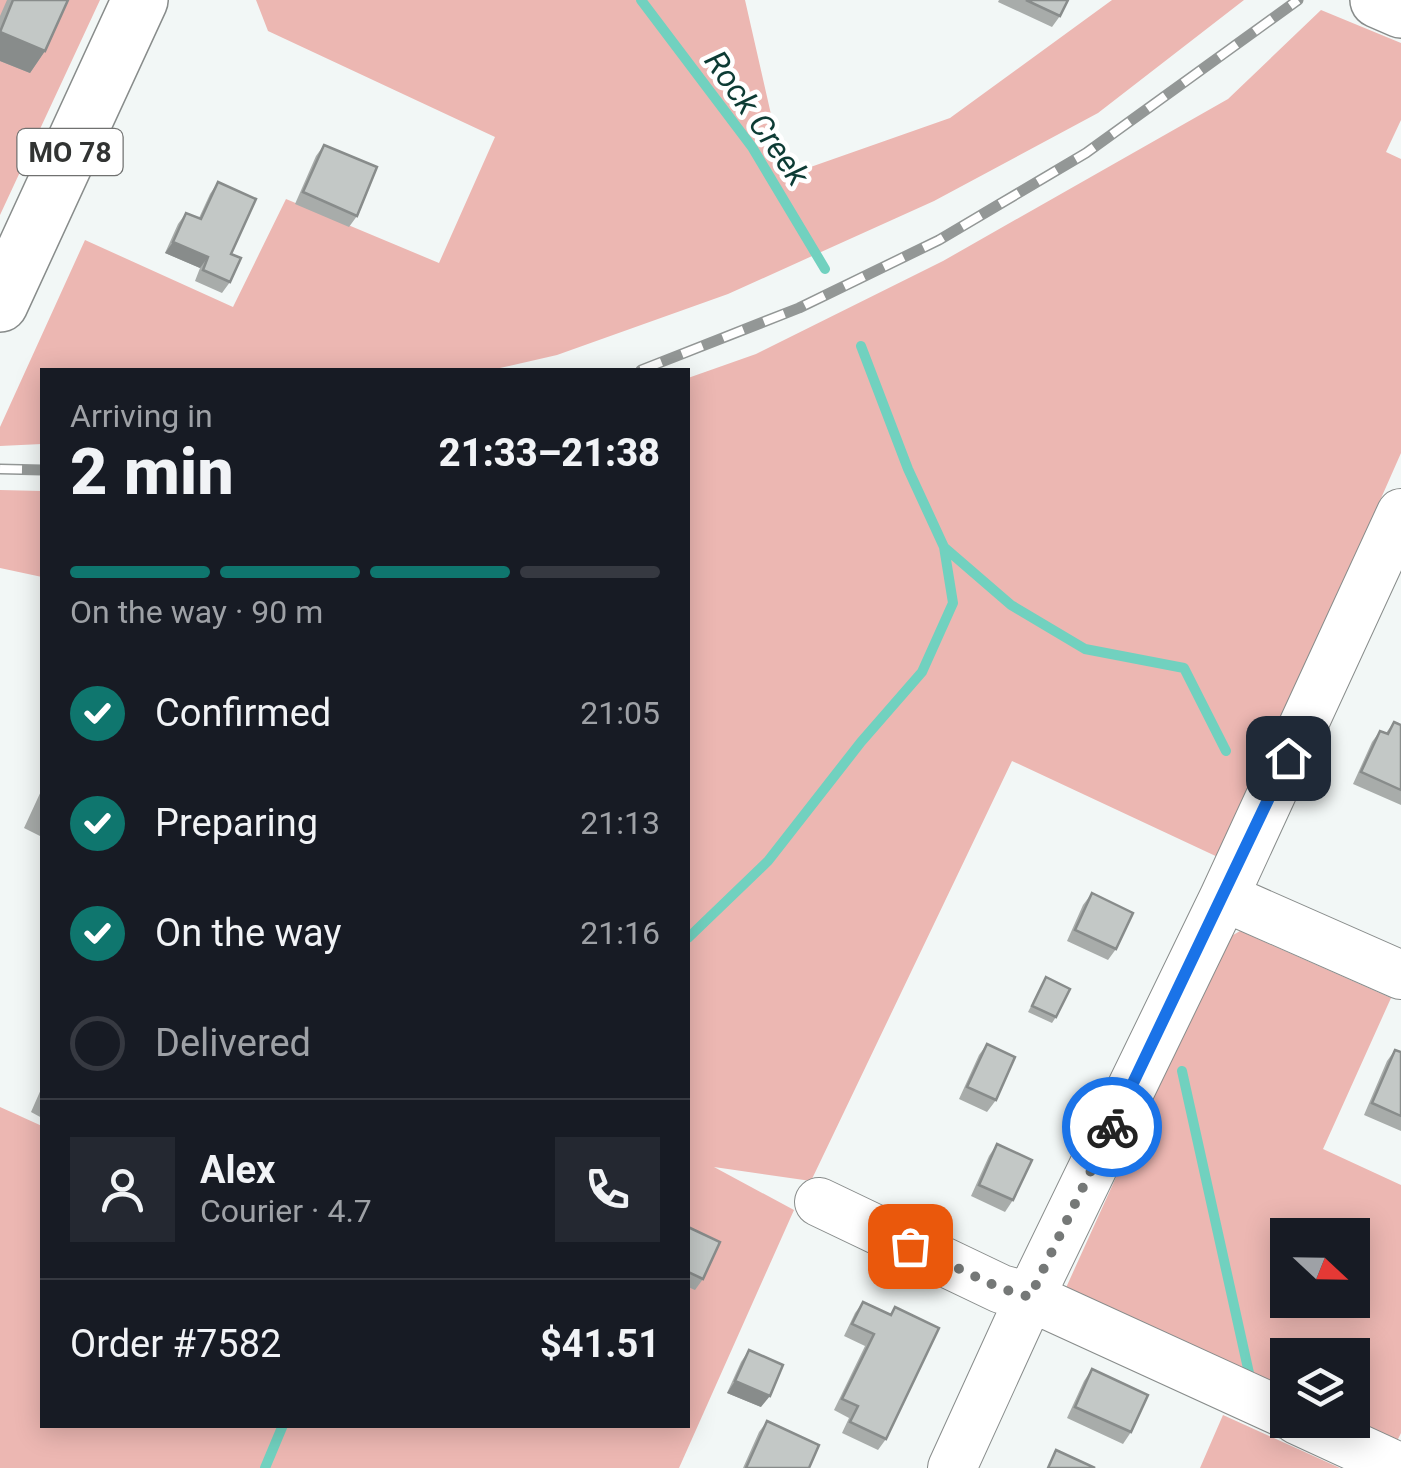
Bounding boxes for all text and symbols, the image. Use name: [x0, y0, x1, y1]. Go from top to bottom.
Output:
water label: Rock Creek: [697, 43, 818, 194]
road number: MO 78: [18, 129, 122, 175]
text: Arriving in: [70, 397, 213, 435]
text: 21:33–21:38: [439, 431, 660, 475]
text: 2 min: [70, 434, 234, 510]
text: On the way · 90 m: [70, 593, 323, 631]
icon: check: [70, 686, 125, 741]
text: Confirmed: [155, 691, 331, 735]
text: 21:05: [580, 694, 660, 732]
pin: [1246, 716, 1331, 801]
icon: home: [1261, 731, 1316, 786]
icon: check: [70, 796, 125, 851]
text: Preparing: [155, 801, 318, 845]
text: 21:13: [580, 804, 660, 842]
icon: check: [70, 906, 125, 961]
text: On the way: [155, 911, 341, 955]
text: 21:16: [580, 914, 660, 952]
text: Delivered: [155, 1021, 311, 1065]
courier: [1062, 1077, 1162, 1177]
icon: bike: [1085, 1100, 1140, 1155]
button: person: [70, 1137, 175, 1242]
button: phone: [555, 1137, 660, 1242]
text: Alex: [200, 1148, 275, 1192]
text: Courier · 4.7: [200, 1192, 372, 1230]
pin: [868, 1204, 953, 1289]
north arrow: [1270, 1218, 1370, 1318]
map controls: [1270, 1218, 1370, 1438]
icon: bag: [883, 1219, 938, 1274]
text: Order #7582: [70, 1322, 281, 1366]
text: $41.51: [540, 1322, 660, 1366]
button: layers: [1270, 1338, 1370, 1438]

